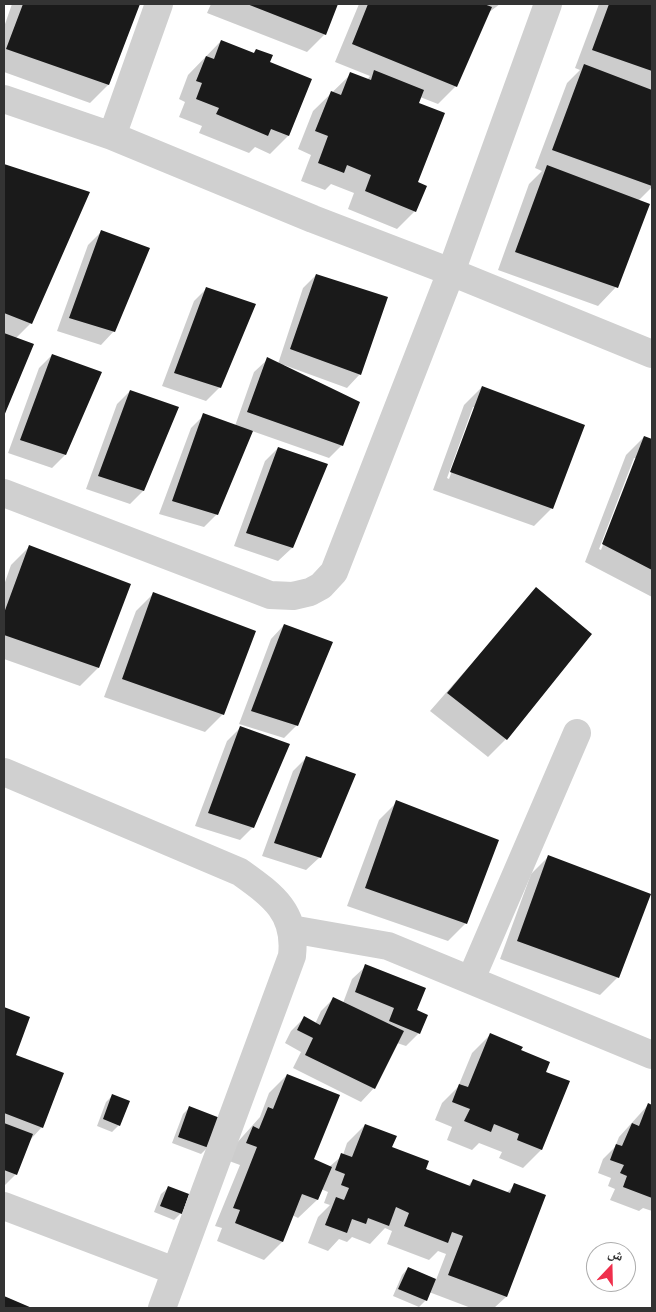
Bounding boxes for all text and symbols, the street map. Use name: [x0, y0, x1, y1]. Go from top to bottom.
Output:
north arrow: [586, 1242, 636, 1292]
text: ش: [605, 1242, 627, 1266]

